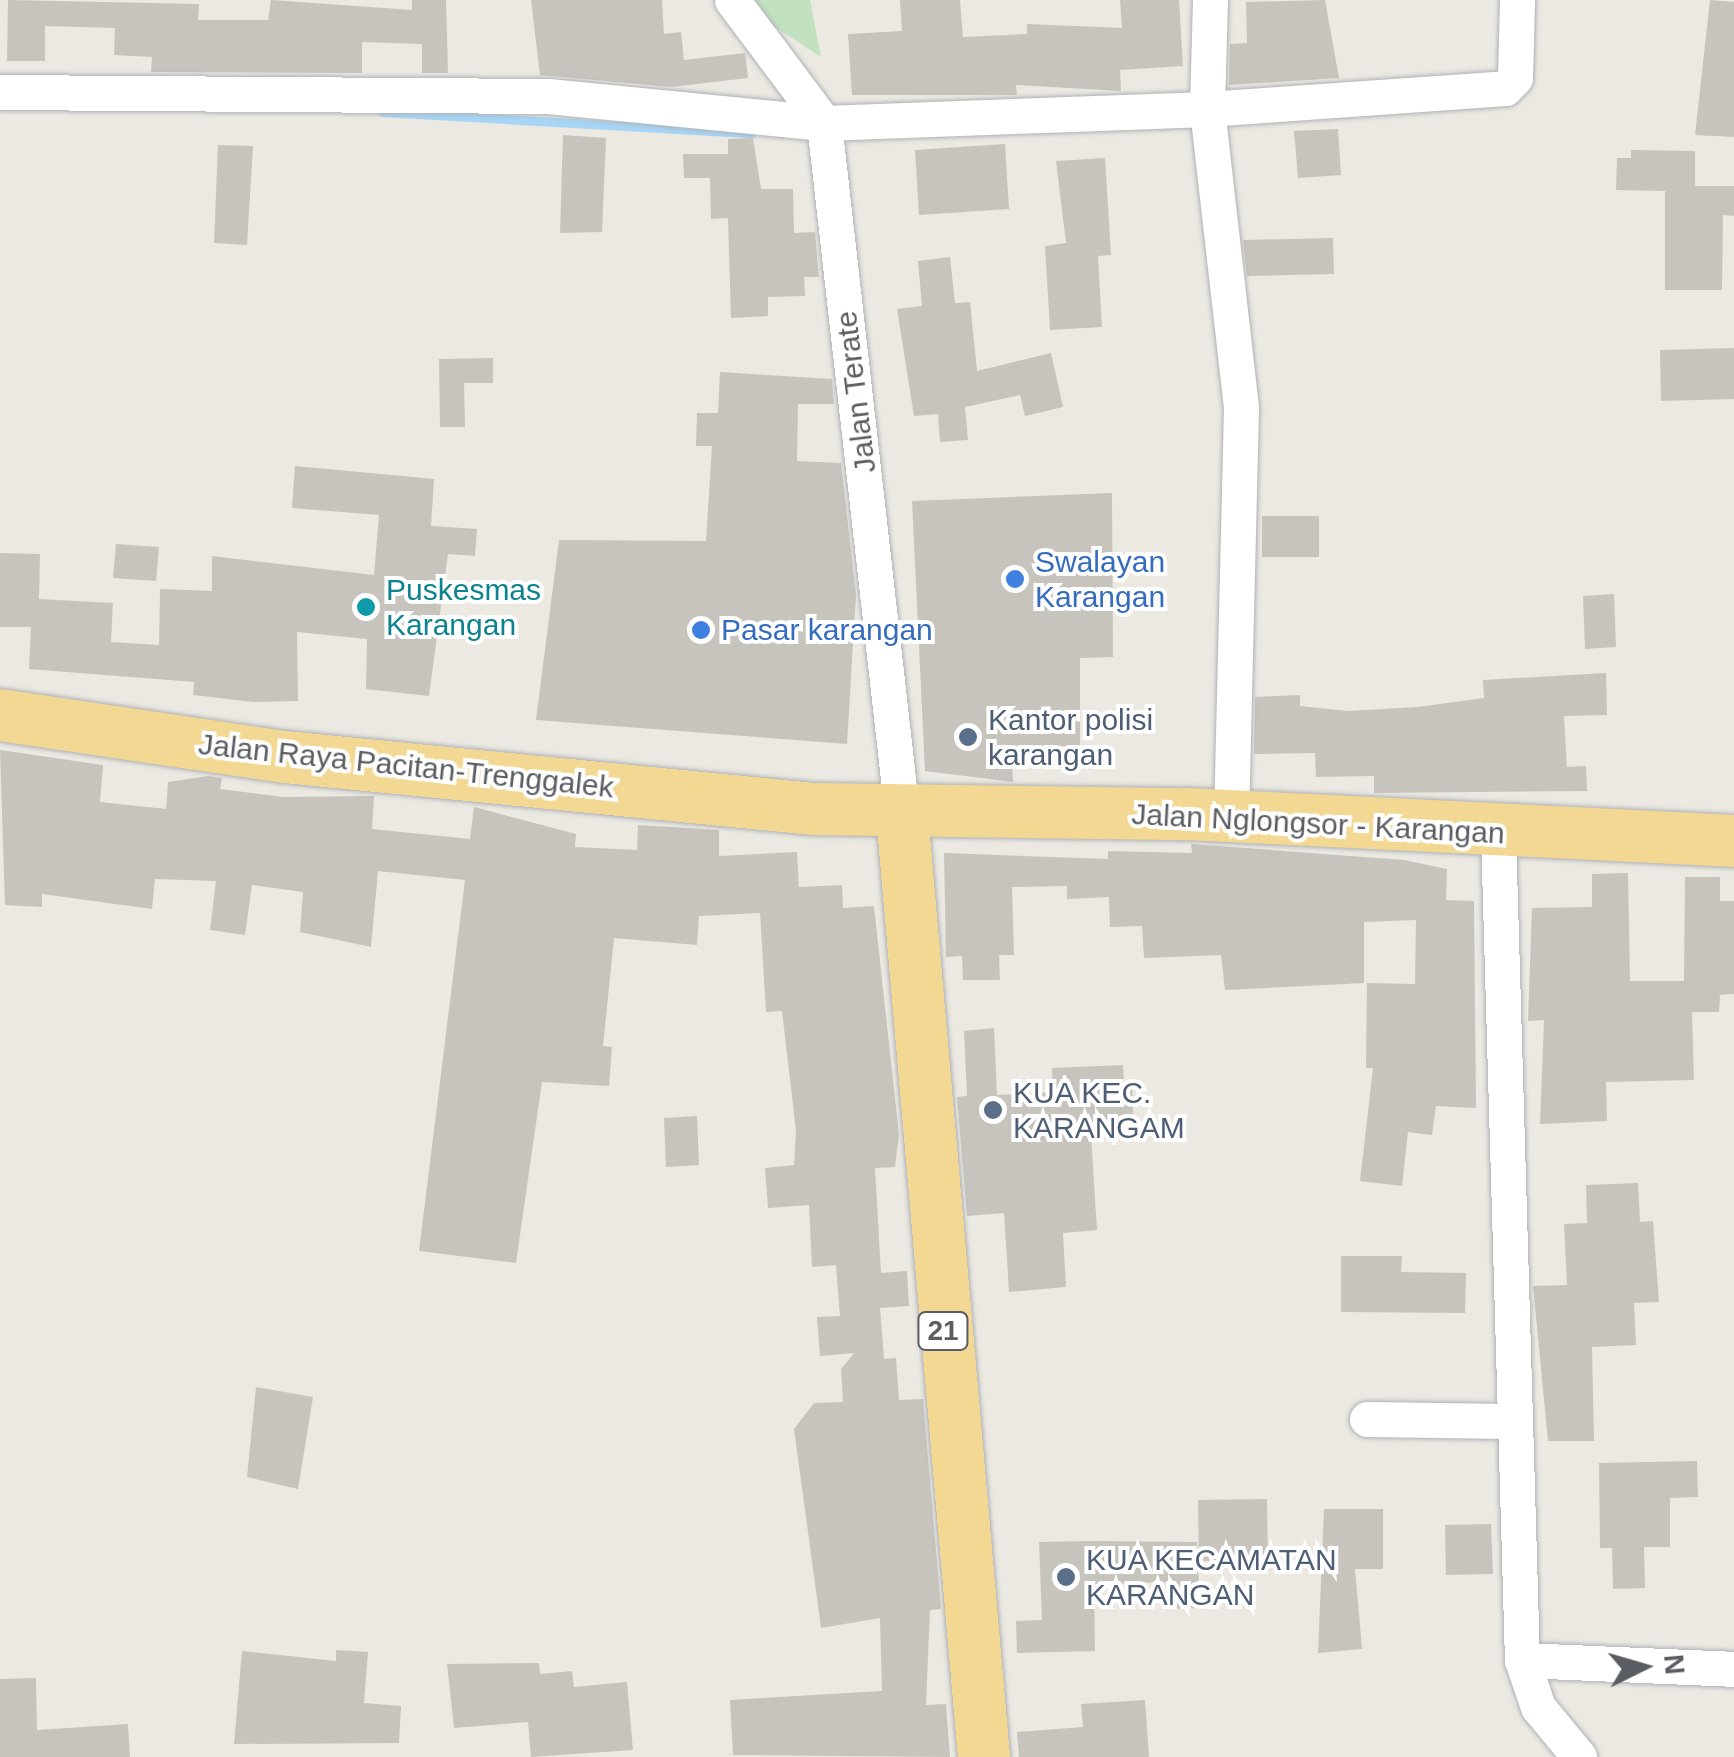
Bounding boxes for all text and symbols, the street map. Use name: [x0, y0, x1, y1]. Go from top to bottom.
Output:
street label: Jalan Terate: [828, 309, 884, 475]
place label: Swalayan Karangan: [1035, 544, 1165, 614]
marker: Swalayan Karangan: [1004, 568, 1026, 590]
place label: Puskesmas Karangan: [386, 572, 541, 642]
marker: Puskesmas Karangan: [355, 596, 377, 618]
place label: Pasar karangan: [721, 612, 933, 648]
marker: Pasar karangan: [690, 619, 712, 641]
place label: Kantor polisi karangan: [988, 702, 1153, 772]
street label: Jalan Raya Pacitan-Trenggalek: [197, 726, 615, 806]
marker: Kantor polisi karangan: [957, 726, 979, 748]
street label: Jalan Nglongsor - Karangan: [1131, 796, 1505, 852]
place label: KUA KEC. KARANGAM: [1013, 1075, 1185, 1146]
marker: KUA KEC. KARANGAM: [982, 1099, 1004, 1121]
road number: 21: [916, 1308, 970, 1354]
place label: KUA KECAMATAN KARANGAN: [1086, 1542, 1338, 1612]
marker: KUA KECAMATAN KARANGAN: [1055, 1566, 1077, 1588]
north arrow: [1594, 1617, 1694, 1717]
text: N: [1658, 1653, 1691, 1676]

